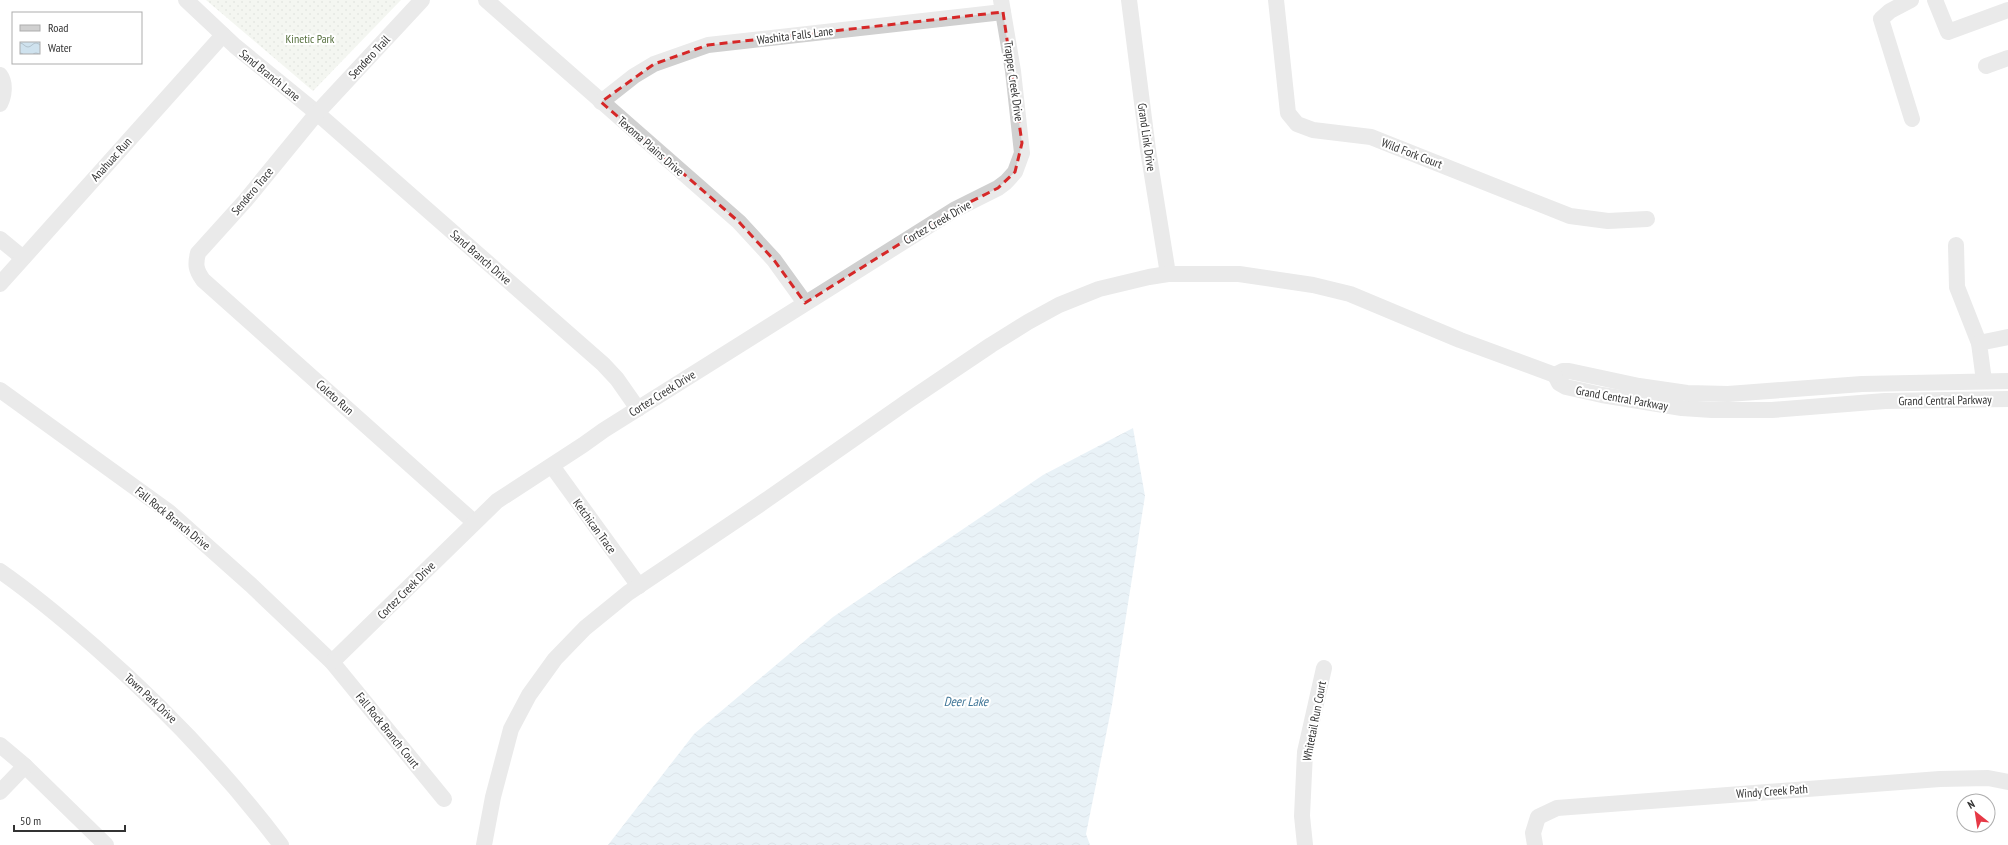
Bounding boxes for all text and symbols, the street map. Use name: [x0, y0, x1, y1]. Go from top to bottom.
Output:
legend: [12, 12, 142, 64]
text: Road: [48, 20, 68, 35]
street label: Washita Falls Lane: [756, 23, 834, 47]
park label: Kinetic Park: [285, 31, 335, 46]
street label: Sendero Trail: [345, 32, 393, 82]
text: Water: [48, 40, 73, 55]
street label: Trapper Creek Drive: [1001, 40, 1027, 122]
street label: Sand Branch Lane: [237, 46, 303, 104]
street label: Grand Link Drive: [1135, 102, 1159, 172]
street label: Texoma Plains Drive: [615, 113, 687, 179]
street label: Anahuac Run: [87, 134, 135, 184]
street label: Wild Fork Court: [1379, 135, 1445, 172]
street label: Sendero Trace: [228, 164, 276, 218]
street label: Cortez Creek Drive: [900, 197, 974, 247]
street label: Sand Branch Drive: [447, 226, 515, 288]
street label: Cortez Creek Drive: [626, 367, 698, 419]
street label: Coleto Run: [313, 376, 357, 418]
street label: Grand Central Parkway: [1575, 383, 1670, 414]
street label: Grand Central Parkway: [1898, 392, 1992, 408]
street label: Fall Rock Branch Drive: [132, 483, 214, 553]
street label: Ketchican Trace: [570, 496, 620, 556]
street label: Cortez Creek Drive: [374, 558, 438, 622]
street label: Town Park Drive: [122, 670, 180, 726]
street label: Whitetail Run Court: [1299, 679, 1329, 762]
street label: Fall Rock Branch Court: [353, 689, 424, 771]
water label: Deer Lake: [944, 693, 990, 710]
street label: Windy Creek Path: [1736, 781, 1808, 801]
north arrow: [1956, 793, 1996, 833]
text: N: [1965, 797, 1977, 812]
scale bar: [14, 807, 125, 833]
text: 50 m: [20, 813, 41, 828]

